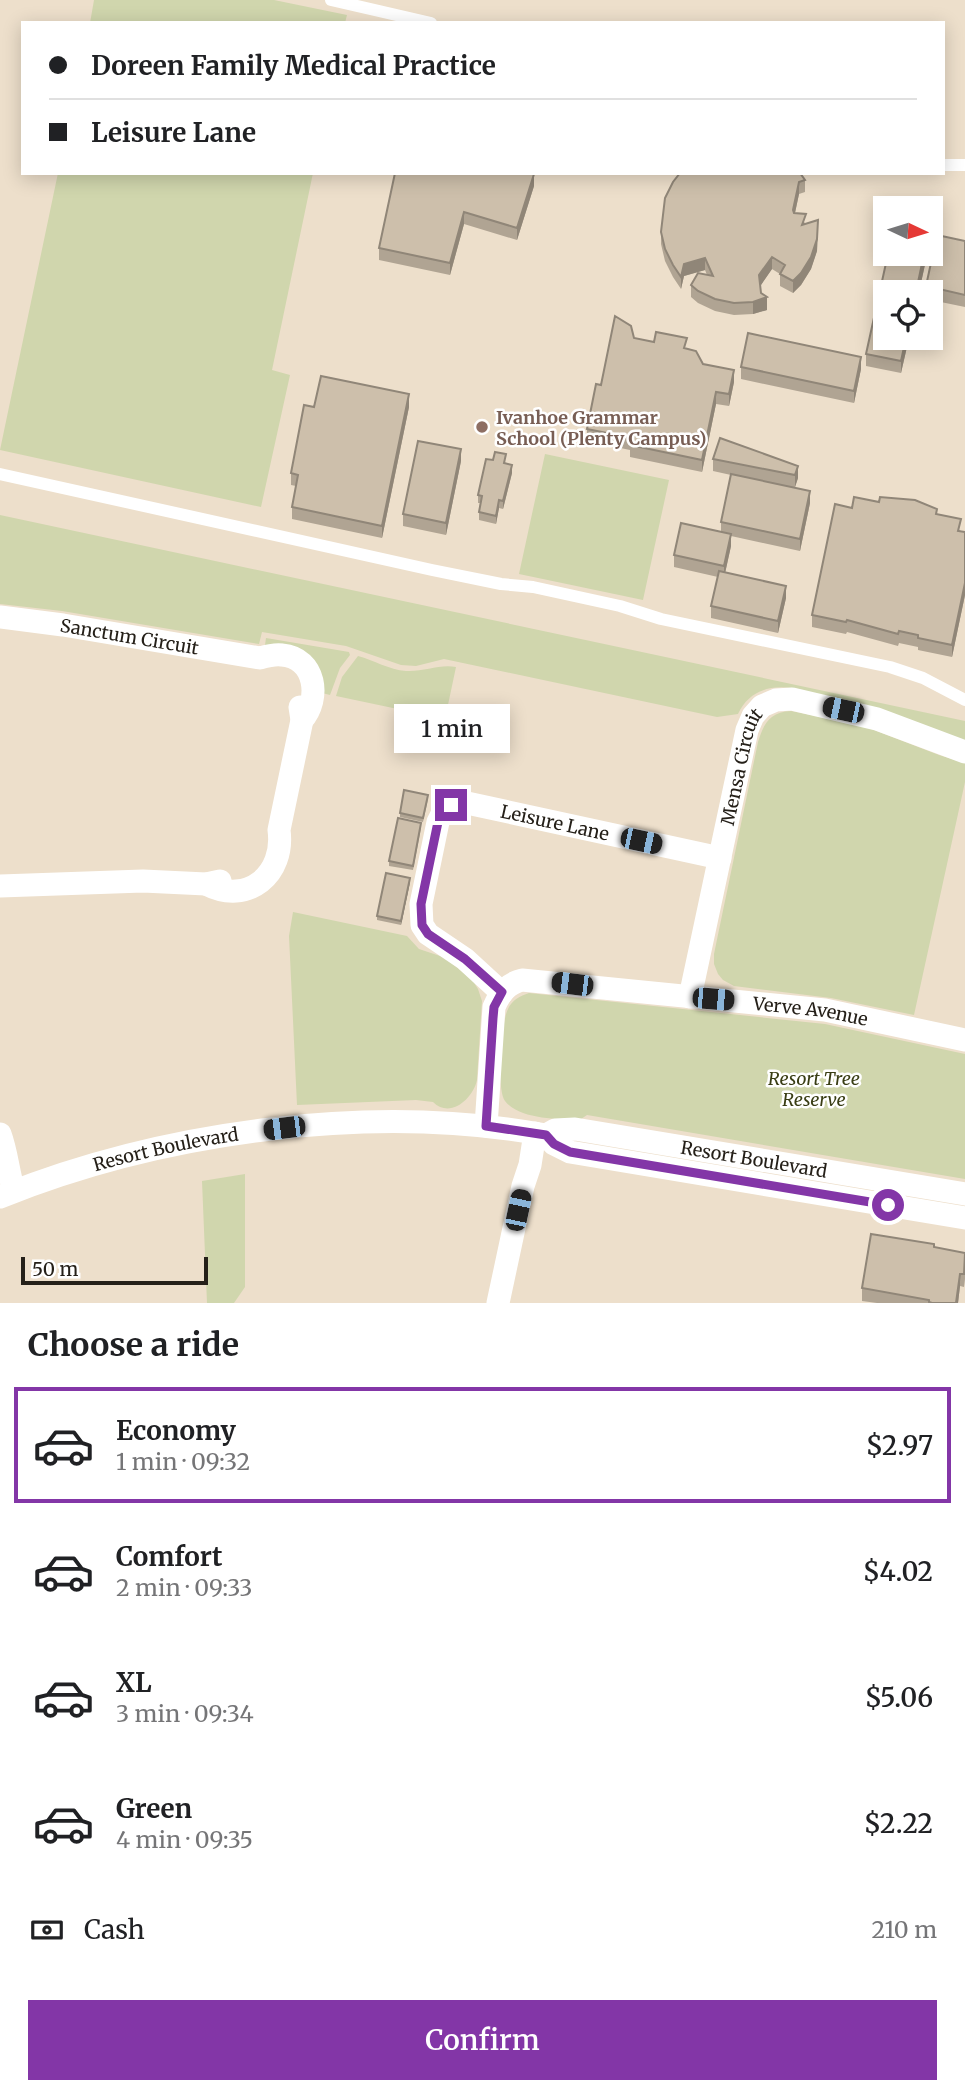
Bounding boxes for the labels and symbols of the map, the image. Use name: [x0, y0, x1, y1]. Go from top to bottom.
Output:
north arrow: [873, 196, 943, 266]
place label: Ivanhoe Grammar School (Plenty Campus): [496, 406, 706, 450]
marker: Ivanhoe Grammar School (Plenty Campus): [474, 419, 490, 435]
street label: Sanctum Circuit: [59, 613, 201, 659]
car: [821, 695, 866, 725]
street label: Mensa Circuit: [715, 703, 767, 827]
callout: 1 min: [393, 704, 509, 752]
route end: [435, 789, 467, 821]
street label: Leisure Lane: [498, 799, 611, 845]
car: [619, 826, 664, 856]
car: [550, 971, 595, 997]
car: [692, 987, 735, 1011]
street label: Verve Avenue: [751, 991, 870, 1030]
park label: Resort Tree Reserve: [768, 1067, 860, 1111]
car: [262, 1115, 307, 1141]
street label: Resort Boulevard: [90, 1122, 240, 1176]
street label: Resort Boulevard: [679, 1135, 829, 1182]
car: [504, 1187, 533, 1233]
route start: [872, 1189, 904, 1221]
scale bar: [21, 1254, 208, 1286]

